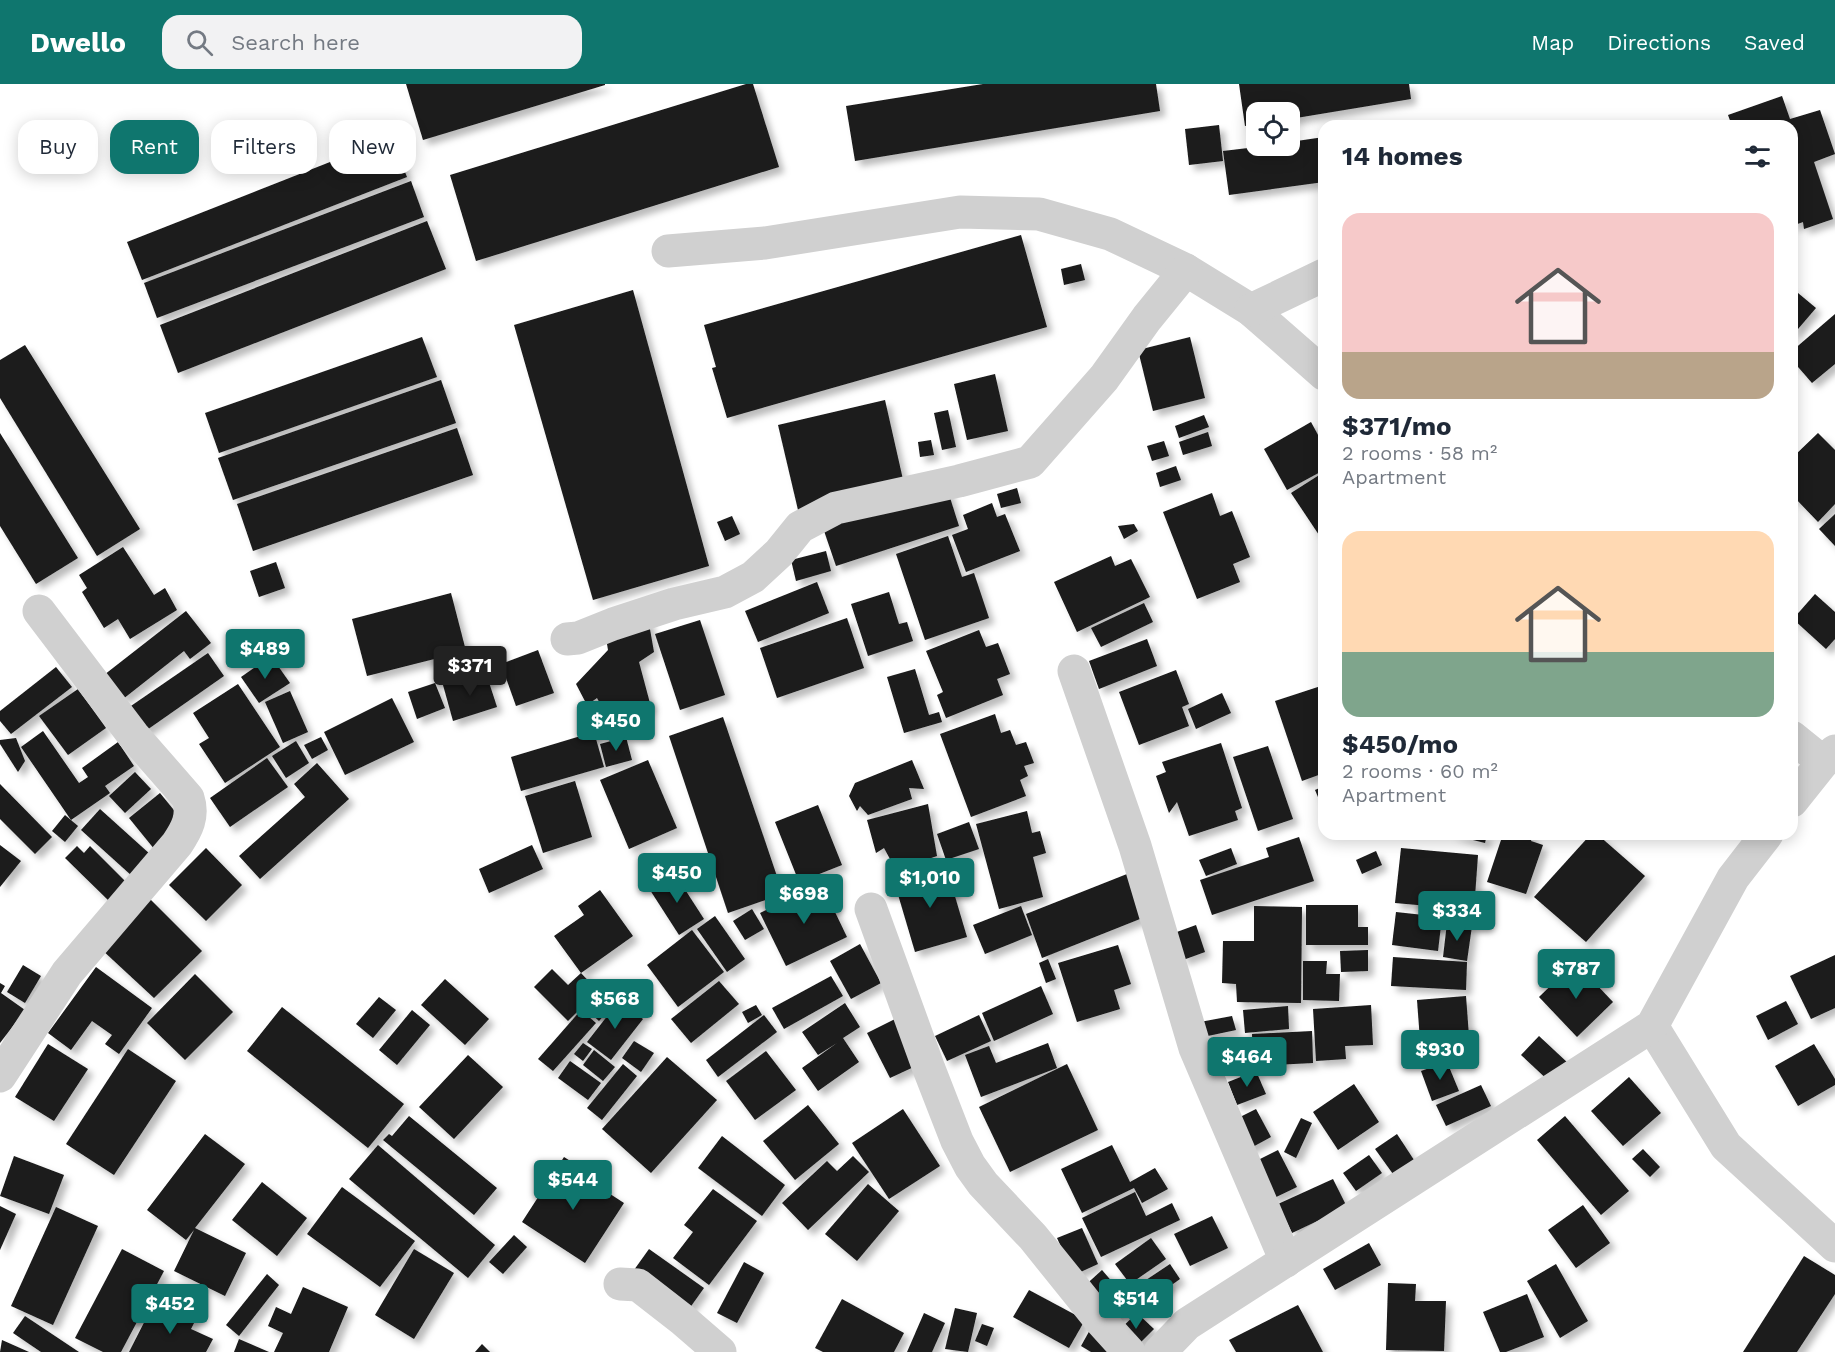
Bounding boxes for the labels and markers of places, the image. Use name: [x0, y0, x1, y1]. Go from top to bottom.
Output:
pin: $489: [229, 629, 301, 680]
pin: $371: [434, 646, 506, 697]
pin: $450: [580, 701, 652, 752]
pin: $450: [641, 853, 713, 904]
pin: $1,010: [881, 858, 979, 909]
pin: $698: [768, 874, 840, 925]
pin: $334: [1421, 891, 1493, 942]
pin: $787: [1540, 949, 1612, 1000]
pin: $568: [579, 979, 651, 1030]
pin: $930: [1404, 1030, 1476, 1081]
pin: $464: [1211, 1037, 1283, 1088]
pin: $544: [537, 1160, 609, 1211]
pin: $514: [1100, 1279, 1172, 1330]
pin: $452: [134, 1284, 206, 1335]

